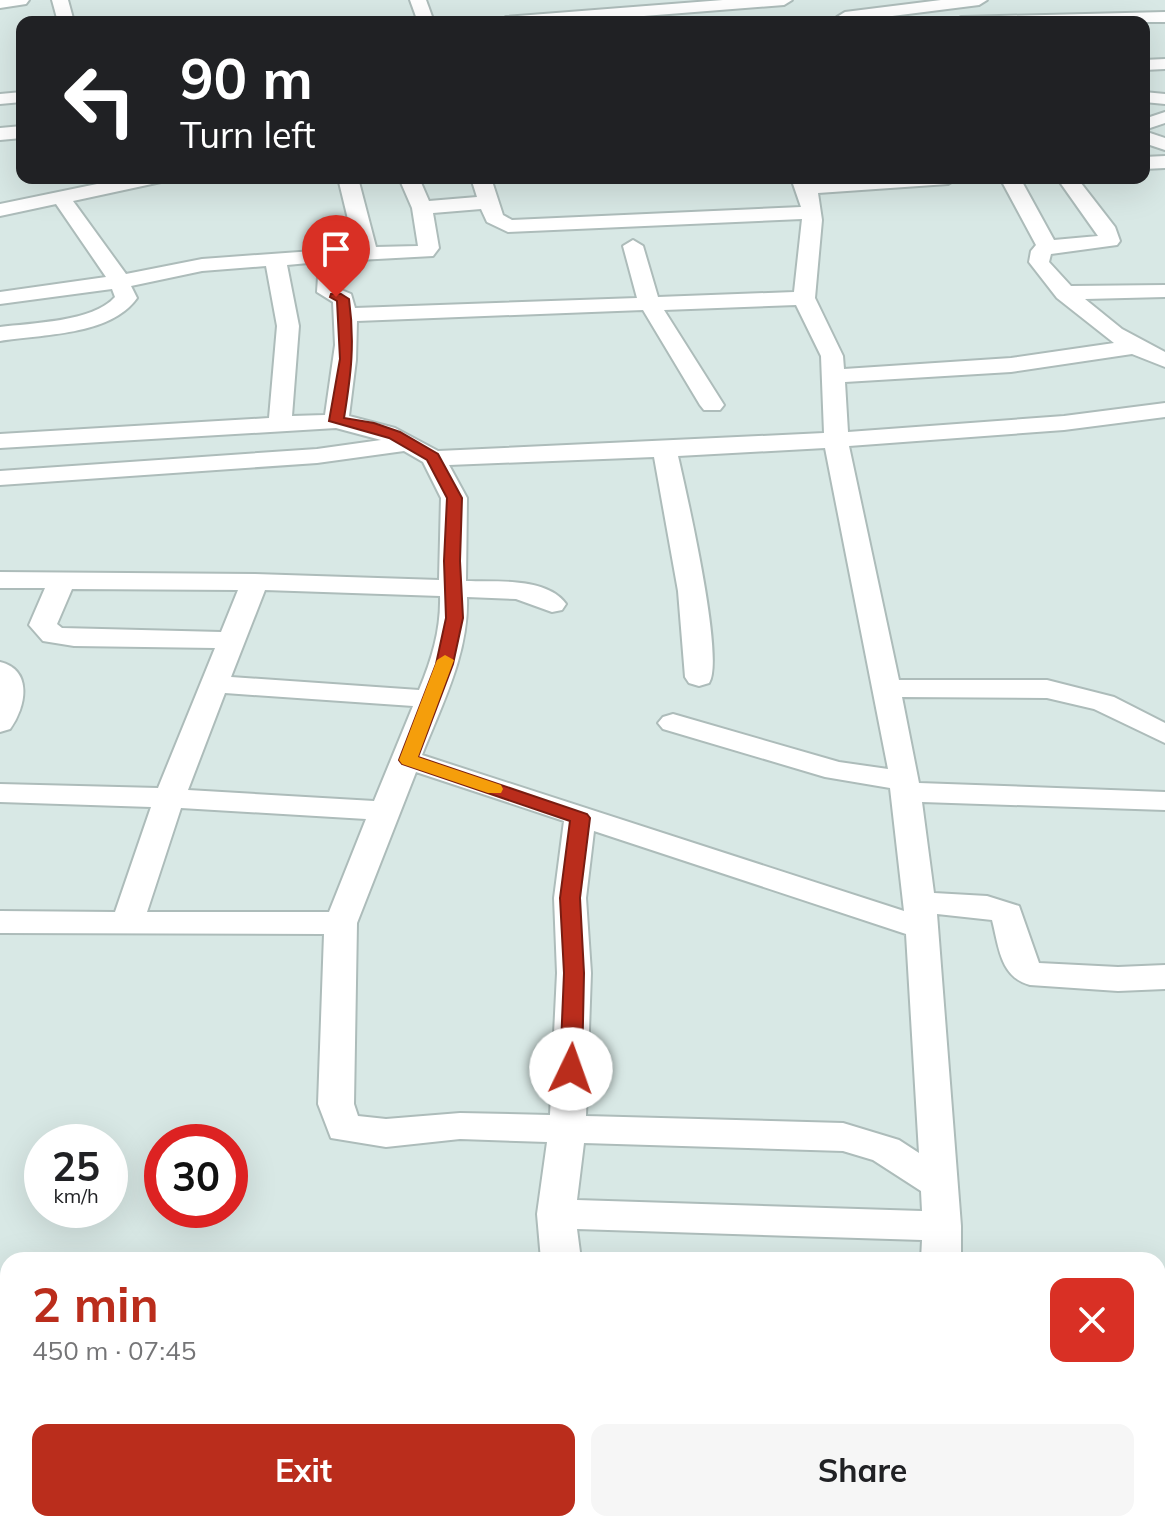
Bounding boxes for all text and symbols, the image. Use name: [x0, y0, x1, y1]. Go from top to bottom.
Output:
text: 90 m: [180, 43, 313, 113]
icon: left: [48, 48, 152, 152]
text: Turn left: [180, 112, 316, 157]
pin: [302, 215, 370, 297]
icon: arrive: [314, 227, 358, 271]
position arrow: [529, 1027, 613, 1111]
speed limit sign: 30: [144, 1124, 248, 1228]
text: 25: [52, 1141, 100, 1191]
text: km/h: [53, 1183, 99, 1208]
text: 2 min: [32, 1274, 159, 1334]
button: close: [1050, 1278, 1134, 1362]
text: 450 m · 07:45: [32, 1334, 196, 1367]
button: Exit: [32, 1424, 575, 1516]
button: Share: [591, 1424, 1134, 1516]

